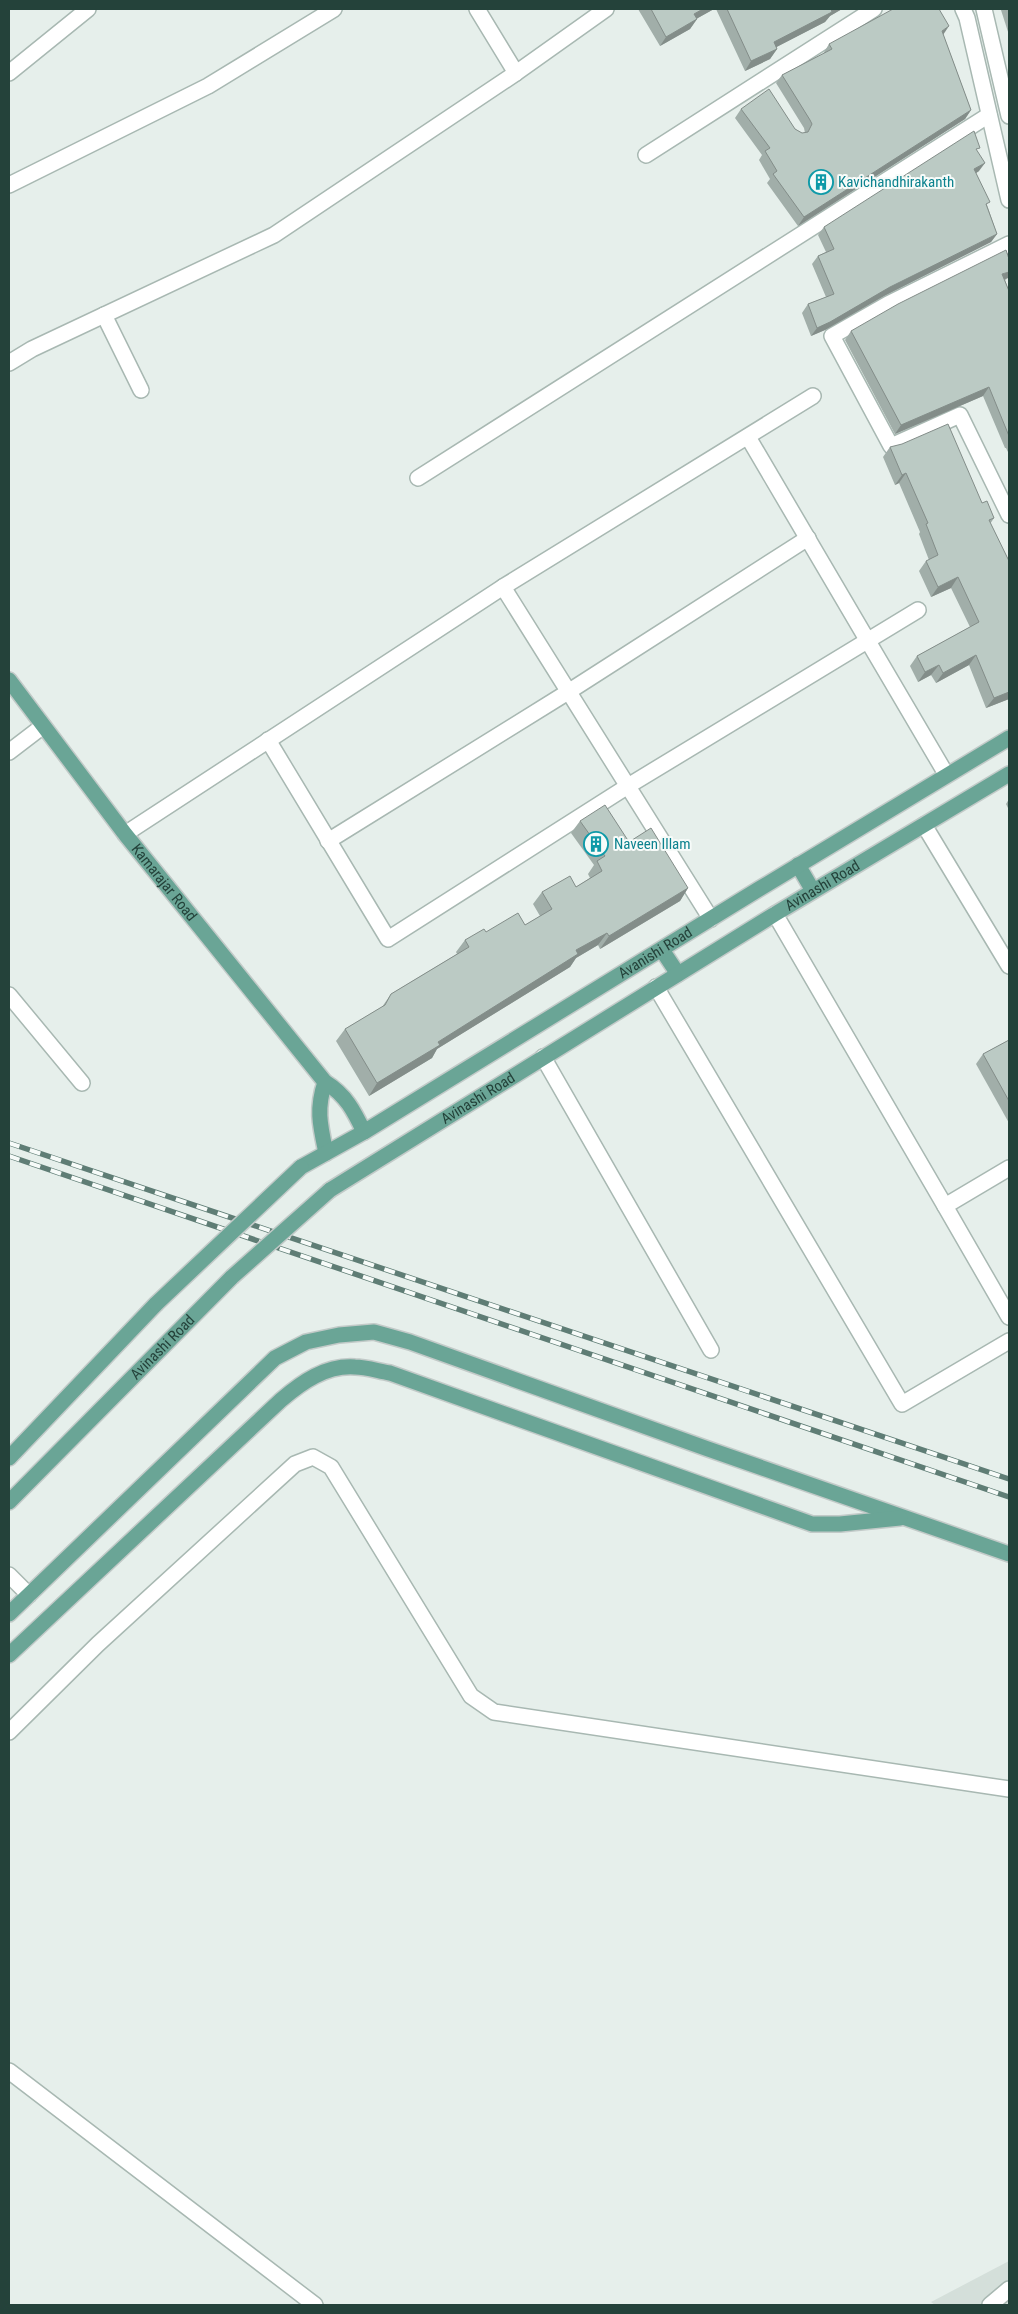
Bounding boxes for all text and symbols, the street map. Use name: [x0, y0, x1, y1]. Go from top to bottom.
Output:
building icon: Kavichandhirakanth: [808, 169, 834, 195]
place label: Kavichandhirakanth: [838, 173, 954, 191]
building icon: Naveen Illam: [583, 831, 609, 857]
place label: Naveen Illam: [614, 835, 691, 853]
street label: Kamarajar Road: [128, 840, 201, 925]
street label: Avinashi Road: [782, 856, 863, 915]
street label: Avanishi Road: [615, 923, 696, 982]
street label: Avinashi Road: [438, 1069, 518, 1128]
street label: Avinashi Road: [127, 1311, 198, 1383]

